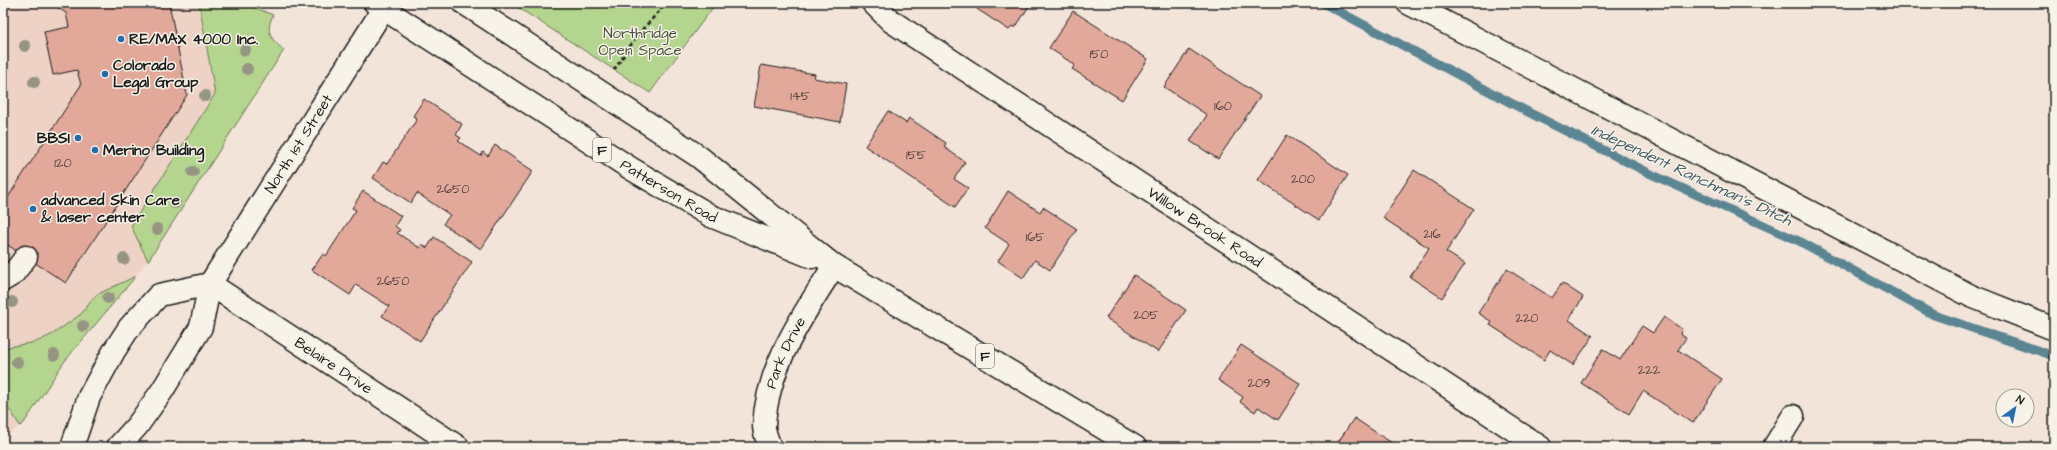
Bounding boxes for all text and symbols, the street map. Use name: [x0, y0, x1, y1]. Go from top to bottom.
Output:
park label: Northridge Open Space: [598, 23, 682, 61]
place label: RE/MAX 4000 Inc.: [129, 29, 258, 50]
marker: RE/MAX 4000 Inc.: [116, 34, 126, 44]
house number: 150: [1089, 45, 1109, 63]
place label: Colorado Legal Group: [113, 55, 199, 95]
marker: Colorado Legal Group: [100, 69, 110, 79]
house number: 145: [790, 87, 810, 105]
street label: North 1st Street: [260, 90, 338, 198]
house number: 160: [1214, 97, 1232, 115]
water label: Independent Ranchman's Ditch: [1588, 119, 1796, 232]
place label: BBSI: [37, 128, 70, 149]
marker: BBSI: [73, 133, 83, 143]
road number: F: [593, 138, 611, 162]
place label: Merino Building: [103, 140, 204, 163]
marker: Merino Building: [90, 145, 100, 155]
house number: 155: [906, 146, 926, 164]
house number: 120: [54, 154, 72, 172]
street label: Patterson Road: [616, 154, 721, 229]
house number: 200: [1291, 170, 1315, 188]
house number: 2650: [437, 180, 470, 198]
street label: Willow Brook Road: [1143, 182, 1266, 273]
place label: advanced Skin Care & laser center: [40, 190, 180, 228]
marker: advanced Skin Care & laser center: [28, 204, 38, 214]
house number: 216: [1423, 225, 1441, 243]
house number: 165: [1025, 228, 1045, 246]
house number: 2650: [377, 272, 410, 290]
house number: 205: [1134, 306, 1158, 324]
house number: 220: [1515, 309, 1539, 327]
street label: Park Drive: [761, 313, 811, 391]
street label: Belaire Drive: [290, 332, 377, 399]
road number: F: [976, 344, 994, 368]
house number: 222: [1638, 361, 1661, 379]
house number: 209: [1247, 374, 1271, 392]
north arrow: [1995, 388, 2035, 428]
text: N: [2013, 392, 2027, 408]

